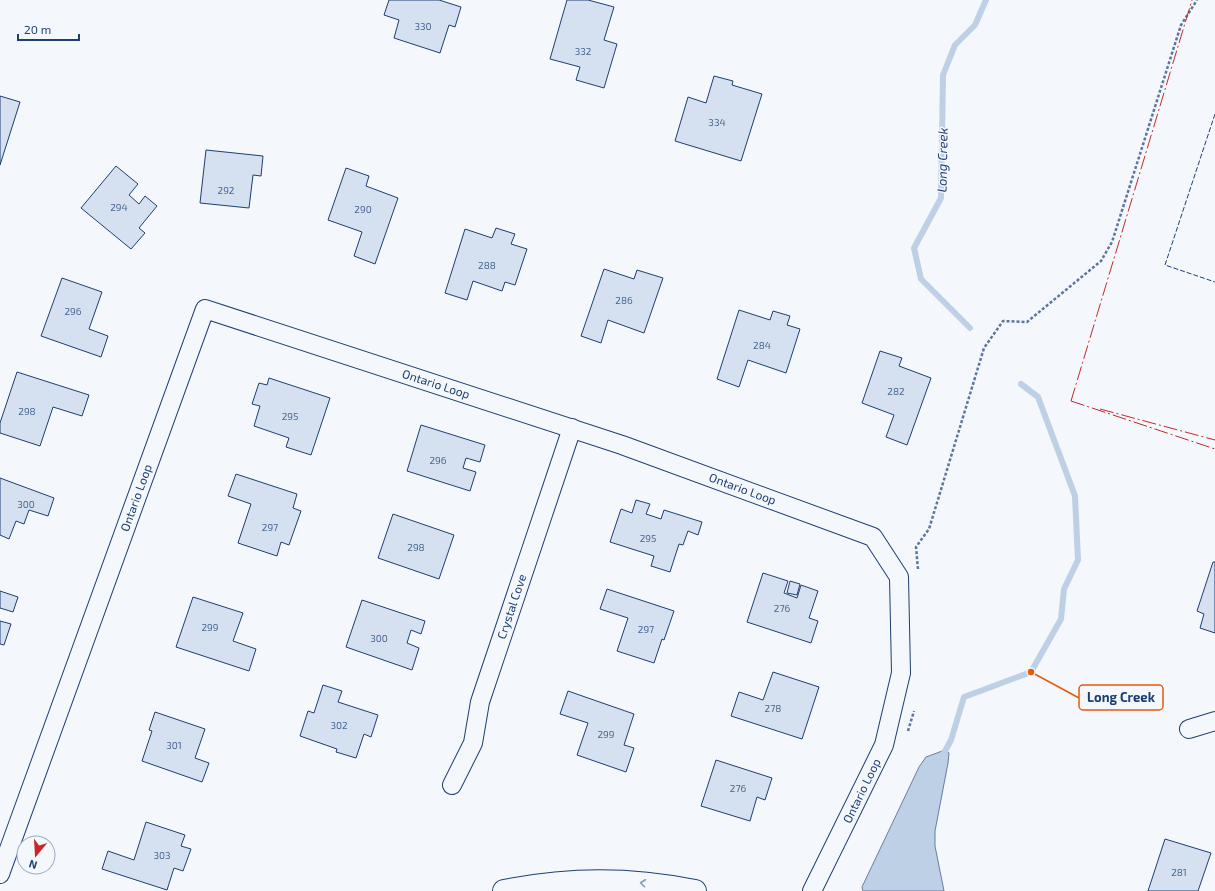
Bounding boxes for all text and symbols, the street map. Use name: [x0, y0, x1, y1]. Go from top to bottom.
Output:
scale bar: [18, 16, 79, 42]
house number: 330: [414, 20, 432, 32]
text: 20 m: [24, 22, 51, 36]
house number: 332: [575, 45, 592, 57]
house number: 334: [708, 116, 726, 128]
water label: Long Creek: [933, 127, 951, 193]
house number: 292: [218, 184, 235, 196]
house number: 294: [110, 201, 128, 213]
house number: 290: [354, 203, 372, 215]
house number: 288: [478, 259, 496, 271]
house number: 286: [615, 294, 633, 306]
house number: 296: [64, 305, 82, 317]
house number: 284: [753, 339, 771, 351]
street label: Ontario Loop: [401, 366, 472, 401]
house number: 282: [887, 385, 905, 397]
house number: 298: [18, 405, 36, 417]
house number: 295: [282, 410, 298, 422]
house number: 296: [429, 454, 447, 466]
street label: Ontario Loop: [117, 462, 154, 533]
street label: Ontario Loop: [707, 470, 778, 507]
house number: 300: [17, 498, 35, 510]
house number: 297: [262, 521, 278, 533]
house number: 295: [640, 532, 656, 544]
house number: 298: [407, 541, 425, 553]
street label: Crystal Cove: [494, 572, 528, 641]
house number: 276: [774, 602, 791, 614]
house number: 299: [201, 621, 219, 633]
house number: 297: [638, 623, 654, 635]
house number: 300: [370, 632, 388, 644]
callout: Long Creek: [1079, 685, 1163, 710]
text: Long Creek: [1087, 689, 1156, 705]
house number: 278: [765, 702, 781, 714]
house number: 302: [330, 719, 348, 731]
house number: 299: [597, 728, 615, 740]
house number: 301: [166, 739, 182, 751]
street label: Ontario Loop: [839, 756, 883, 825]
house number: 276: [730, 782, 747, 794]
north arrow: [16, 835, 56, 875]
house number: 303: [153, 849, 171, 861]
text: N: [27, 858, 39, 872]
house number: 281: [1171, 866, 1187, 878]
one-way arrow: [640, 879, 646, 888]

